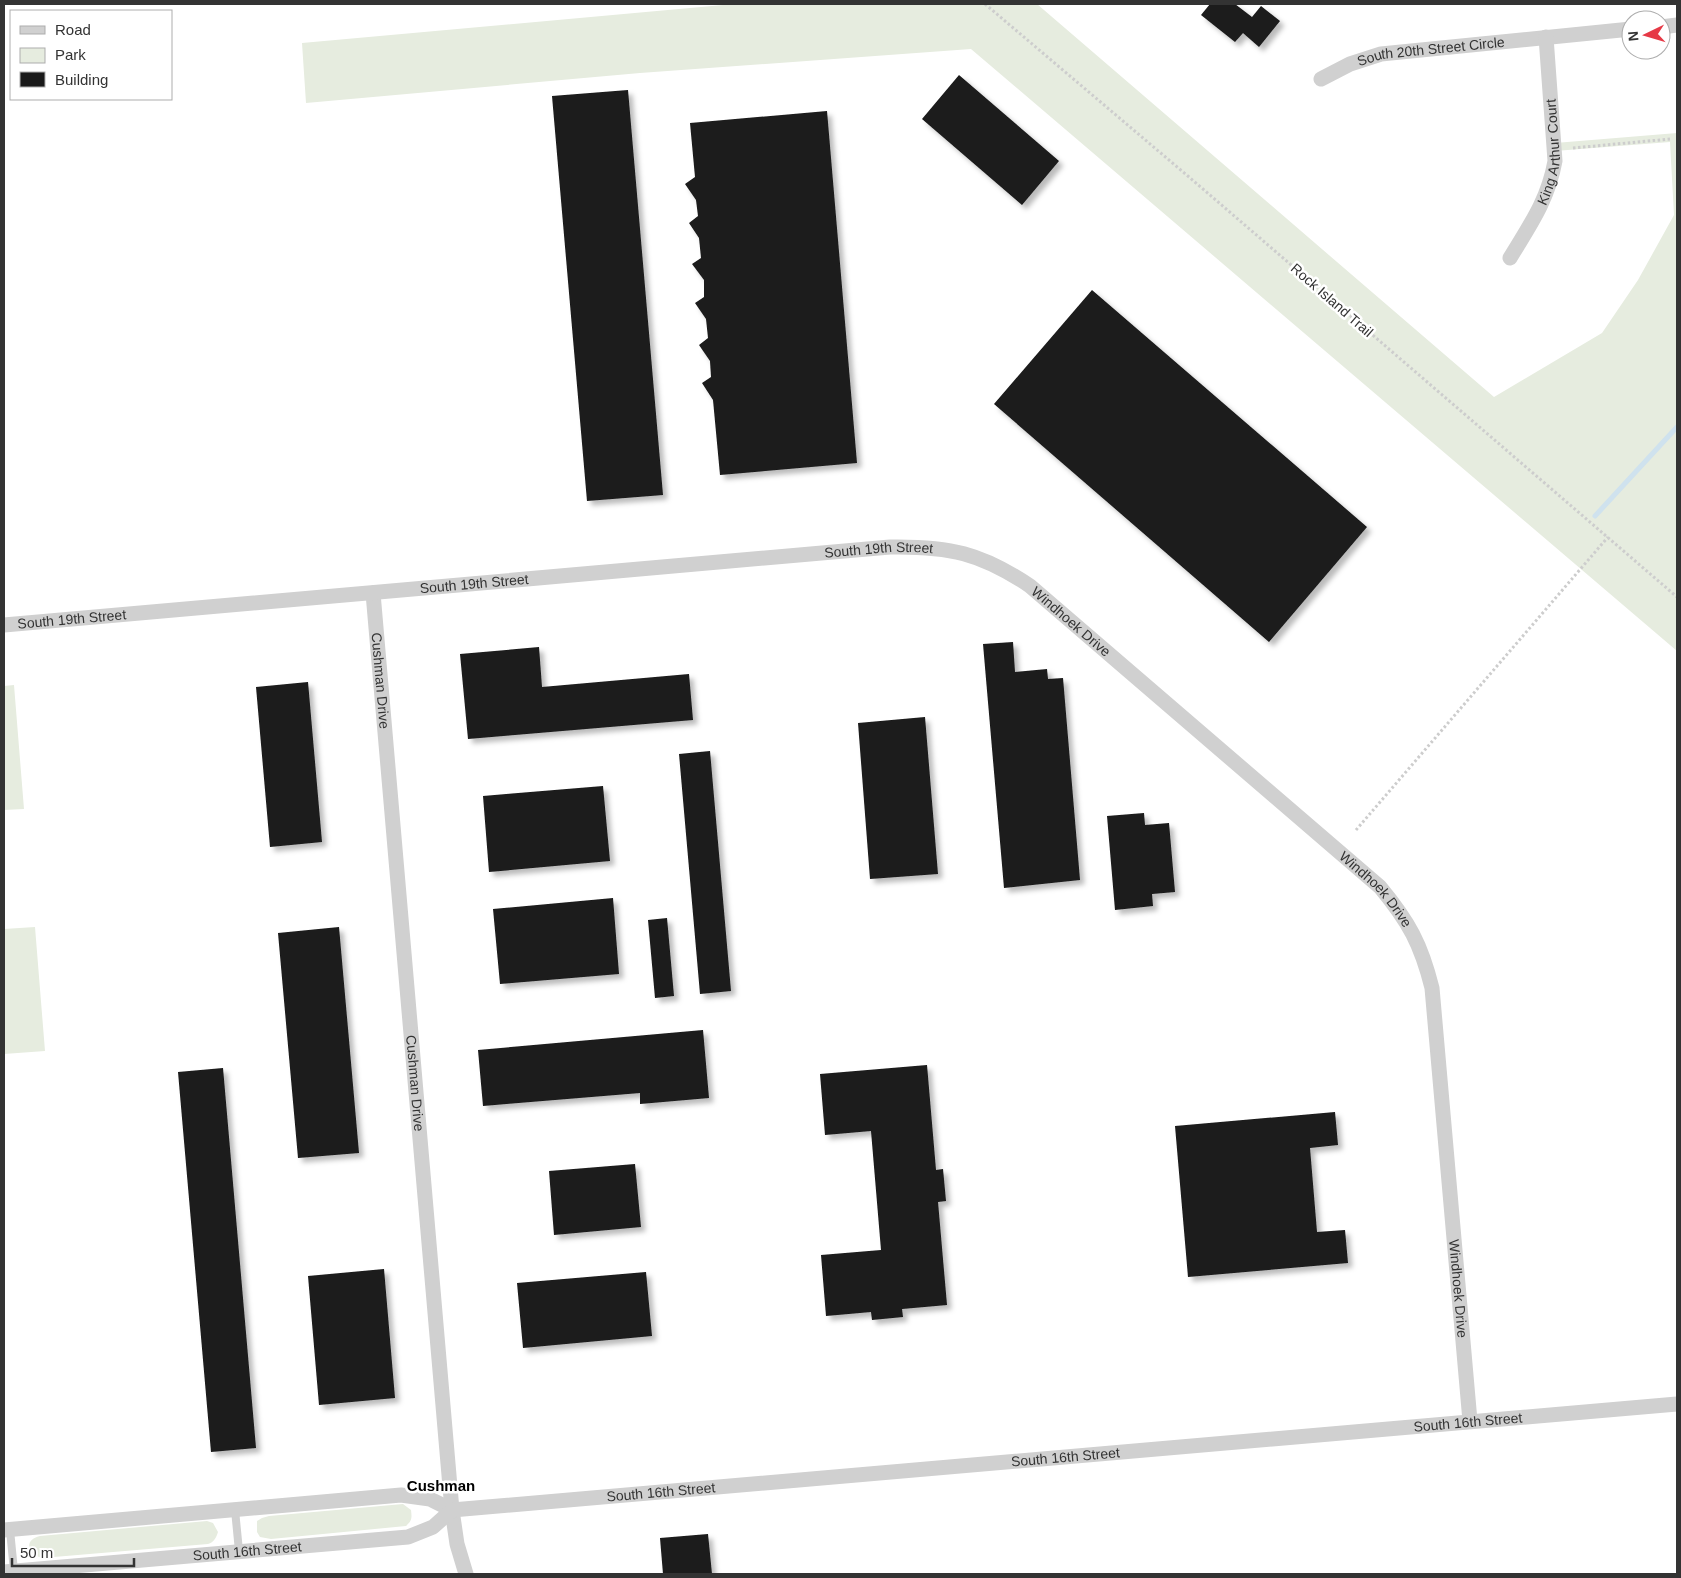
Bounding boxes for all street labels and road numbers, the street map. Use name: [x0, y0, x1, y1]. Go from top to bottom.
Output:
street label: South 20th Street Circle: [1355, 34, 1506, 69]
street label: King Arthur Court: [1534, 98, 1563, 207]
street label: Rock Island Trail: [1288, 260, 1376, 340]
street label: South 19th Street: [824, 539, 934, 561]
street label: South 19th Street: [419, 571, 529, 596]
street label: Windhoek Drive: [1028, 583, 1114, 660]
street label: South 19th Street: [17, 606, 127, 632]
street label: Cushman Drive: [368, 632, 393, 730]
street label: Windhoek Drive: [1336, 848, 1415, 930]
street label: Cushman Drive: [403, 1034, 427, 1132]
street label: Windhoek Drive: [1446, 1239, 1471, 1339]
street label: South 16th Street: [1413, 1409, 1523, 1435]
street label: South 16th Street: [1010, 1444, 1120, 1470]
street label: South 16th Street: [606, 1479, 716, 1505]
street label: South 16th Street: [192, 1538, 302, 1564]

